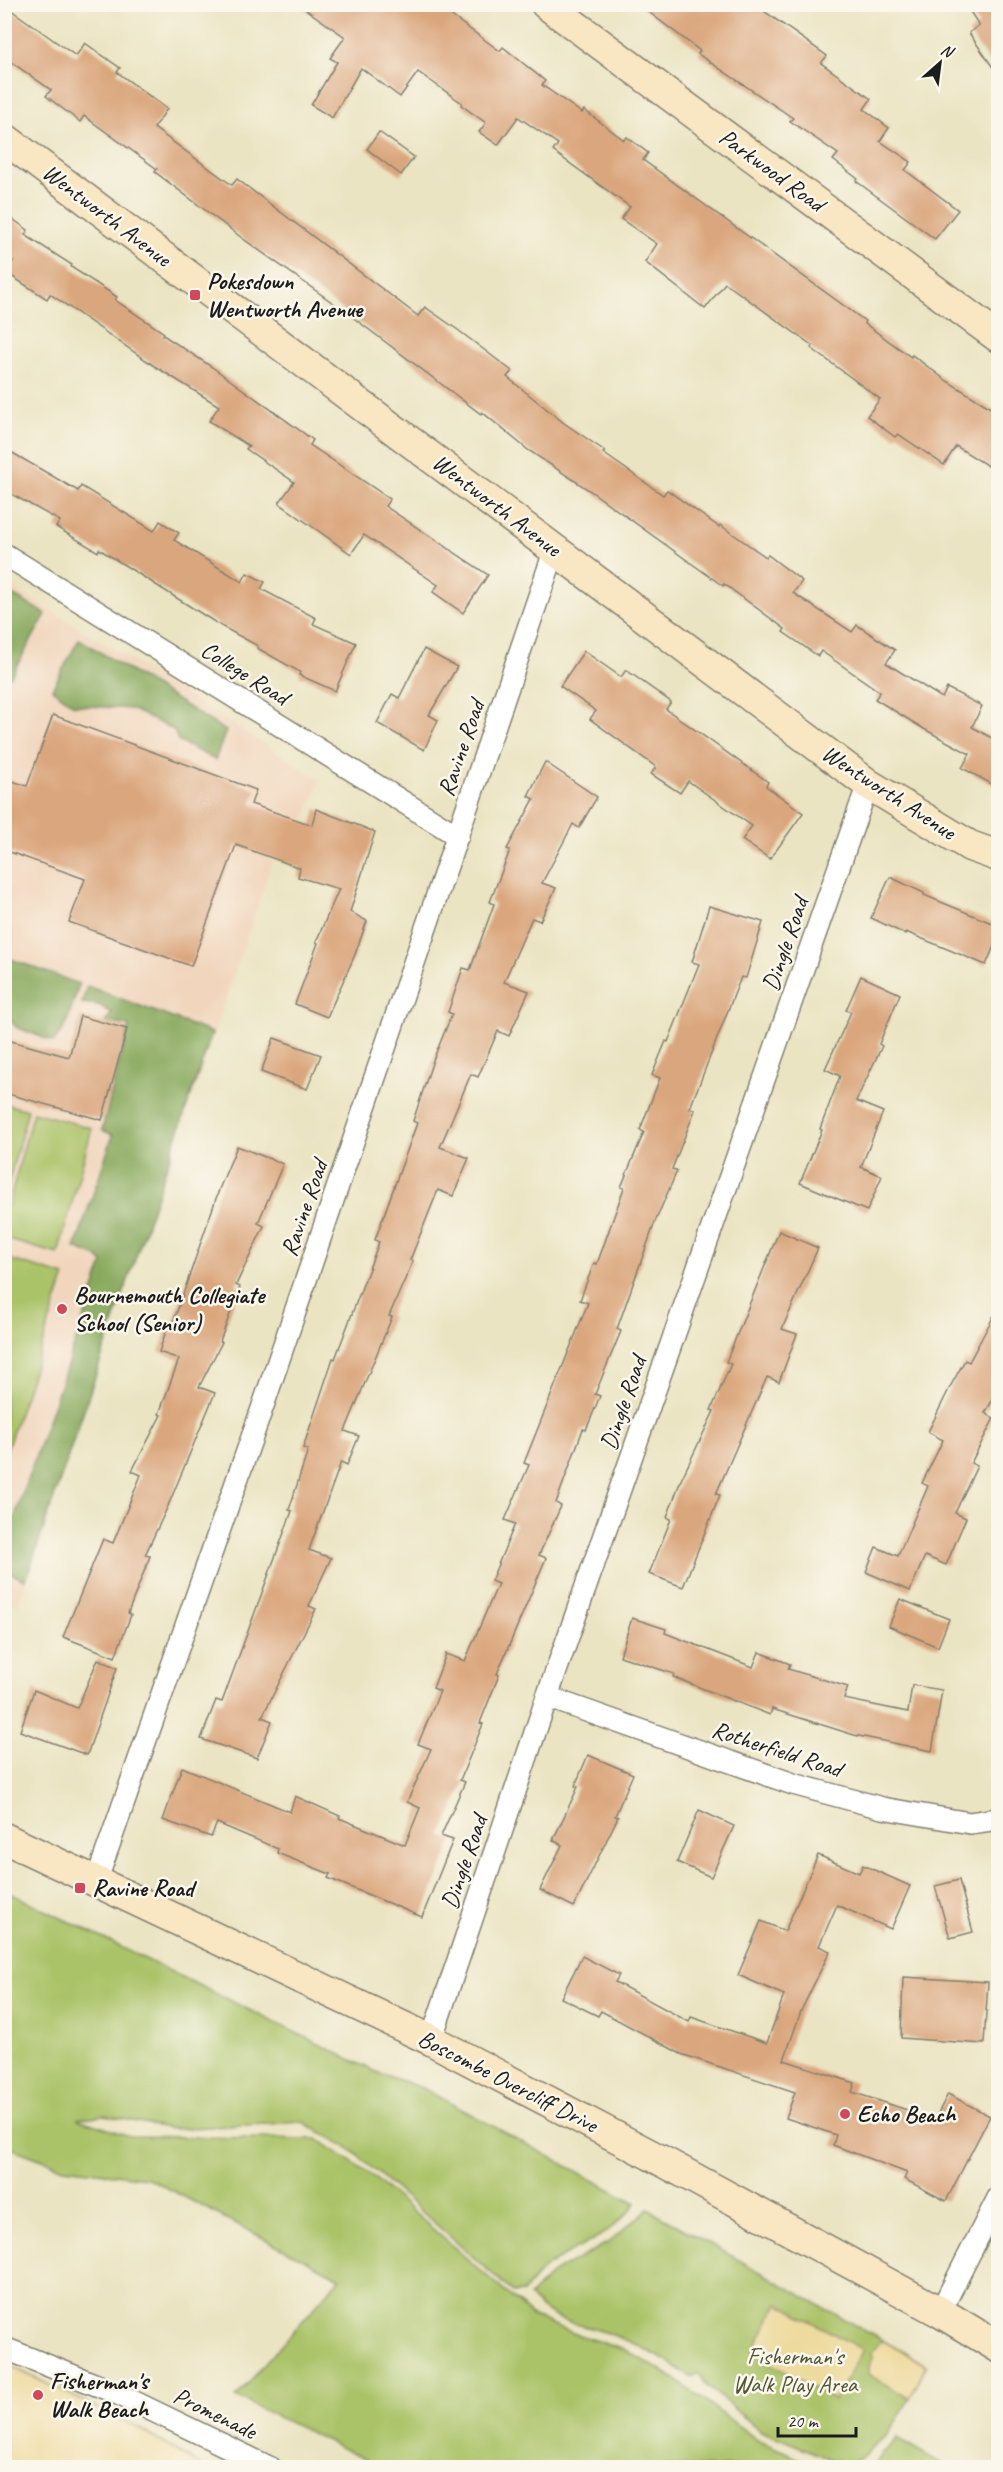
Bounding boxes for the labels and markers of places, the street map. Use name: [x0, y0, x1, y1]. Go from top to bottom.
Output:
place label: Pokesdown Wentworth Avenue: [207, 266, 364, 324]
marker: Pokesdown Wentworth Avenue: [188, 288, 202, 302]
place label: Bournemouth Collegiate School (Senior): [74, 1280, 266, 1338]
marker: Bournemouth Collegiate School (Senior): [55, 1302, 69, 1316]
place label: Ravine Road: [92, 1873, 198, 1903]
marker: Ravine Road: [73, 1881, 87, 1895]
place label: Echo Beach: [857, 2099, 957, 2129]
marker: Echo Beach: [838, 2107, 852, 2121]
place label: Fisherman's Walk Beach: [50, 2366, 151, 2424]
marker: Fisherman's Walk Beach: [31, 2388, 45, 2402]

